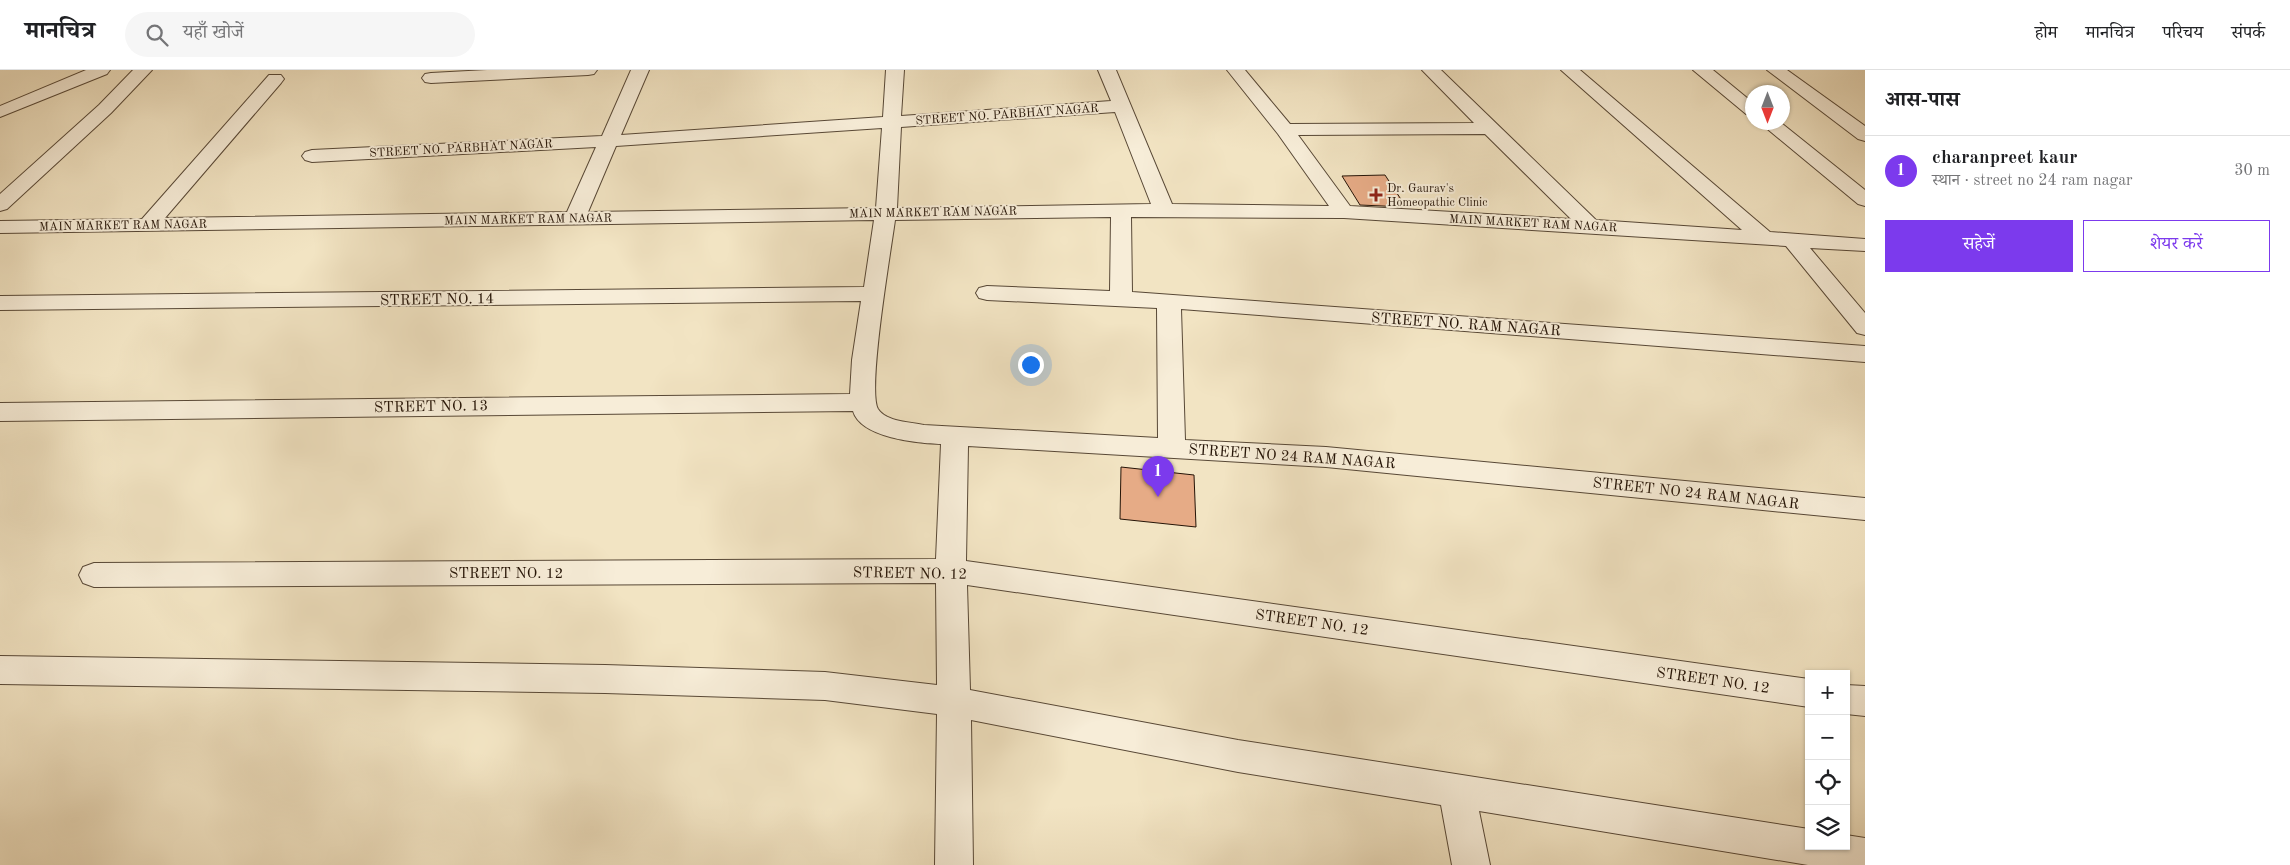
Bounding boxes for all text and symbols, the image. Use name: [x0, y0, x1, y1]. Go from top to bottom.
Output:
search box: [125, 12, 475, 57]
text: मानचित्र: [25, 20, 95, 44]
icon: search: [143, 21, 171, 49]
text: यहाँ खोजें: [183, 24, 244, 43]
text: होम: [2035, 24, 2058, 42]
text: मानचित्र: [2086, 24, 2134, 42]
text: परिचय: [2162, 24, 2203, 42]
text: संपर्क: [2231, 24, 2265, 42]
north arrow: [1745, 85, 1790, 130]
text: आस-पास: [1885, 90, 1960, 111]
street label: STREET NO. PARBHAT NAGAR: [915, 103, 1100, 127]
street label: STREET NO. PARBHAT NAGAR: [369, 138, 554, 160]
text: charanpreet kaur: [1932, 149, 2077, 168]
text: 1: [1896, 163, 1906, 179]
text: 30 m: [2234, 163, 2270, 179]
text: स्थान · street no 24 ram nagar: [1932, 173, 2133, 189]
place label: Dr. Gaurav's Homeopathic Clinic: [1387, 183, 1488, 209]
marker: Dr. Gaurav's Homeopathic Clinic: [1369, 188, 1383, 202]
street label: MAIN MARKET RAM NAGAR: [849, 206, 1018, 220]
street label: MAIN MARKET RAM NAGAR: [444, 213, 613, 227]
street label: MAIN MARKET RAM NAGAR: [1449, 214, 1618, 234]
street label: MAIN MARKET RAM NAGAR: [39, 219, 208, 233]
button: सहेजें: [1885, 220, 2073, 272]
button: शेयर करें: [2083, 220, 2270, 272]
street label: STREET NO. 14: [380, 292, 494, 309]
street label: STREET NO. RAM NAGAR: [1371, 311, 1561, 340]
your location: [1018, 352, 1044, 378]
street label: STREET NO. 13: [374, 399, 488, 416]
street label: STREET NO 24 RAM NAGAR: [1188, 443, 1396, 472]
pin: 1: [1142, 456, 1174, 497]
street label: STREET NO 24 RAM NAGAR: [1592, 476, 1800, 513]
street label: STREET NO. 12: [853, 566, 967, 583]
street label: STREET NO. 12: [449, 567, 563, 582]
street label: STREET NO. 12: [1254, 608, 1369, 639]
street label: STREET NO. 12: [1655, 666, 1770, 697]
map controls: [1805, 670, 1850, 850]
button: +: [1805, 670, 1850, 715]
button: −: [1805, 715, 1850, 760]
button: locate: [1805, 760, 1850, 805]
button: layers: [1805, 805, 1850, 850]

